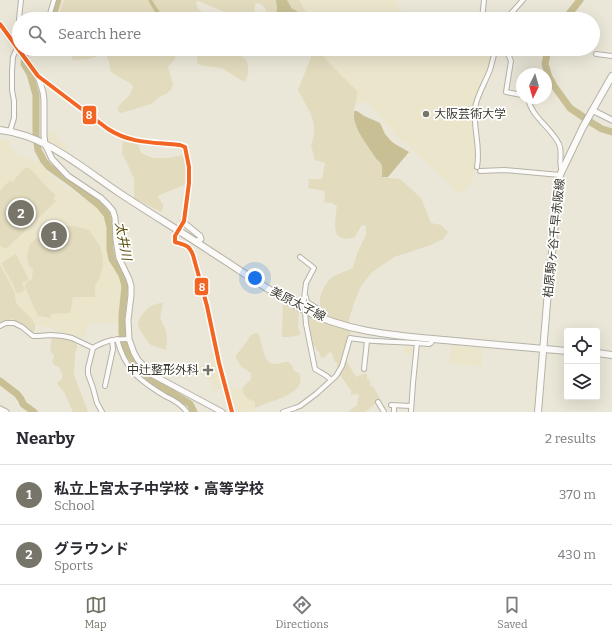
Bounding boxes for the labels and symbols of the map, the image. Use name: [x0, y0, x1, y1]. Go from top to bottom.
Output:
north arrow: [516, 68, 552, 104]
line badge: 8: [82, 105, 97, 125]
place label: 大阪芸術大学: [434, 107, 506, 121]
text: 8: [86, 109, 93, 122]
marker: 大阪芸術大学: [421, 109, 431, 119]
street label: 柏原駒ヶ谷千早赤阪線: [541, 178, 567, 298]
pin: 2: [8, 198, 34, 228]
pin: 1: [41, 220, 67, 250]
water label: 太井川: [112, 221, 135, 264]
your location: [245, 268, 265, 288]
line badge: 8: [194, 277, 209, 296]
text: 8: [199, 281, 206, 294]
street label: 美原太子線: [268, 284, 328, 324]
place label: 中辻整形外科: [127, 363, 199, 377]
marker: 中辻整形外科: [202, 364, 214, 376]

